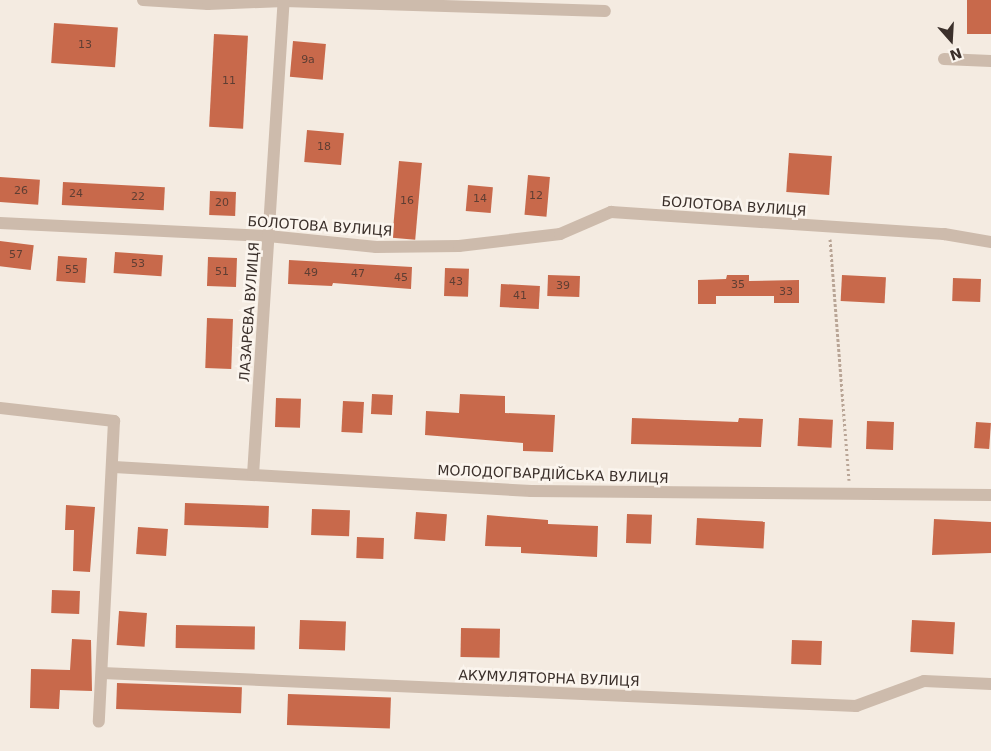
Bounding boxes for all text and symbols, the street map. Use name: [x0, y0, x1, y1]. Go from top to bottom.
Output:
north arrow: [926, 15, 976, 65]
house number: 13: [78, 38, 92, 52]
text: N: [948, 45, 964, 64]
house number: 9а: [301, 53, 315, 67]
house number: 11: [222, 74, 236, 88]
house number: 18: [317, 140, 331, 154]
house number: 26: [14, 184, 28, 198]
house number: 24: [69, 187, 83, 201]
house number: 12: [529, 189, 543, 203]
house number: 22: [131, 190, 145, 204]
house number: 14: [473, 192, 487, 206]
street label: БОЛОТОВА ВУЛИЦЯ: [661, 193, 807, 219]
house number: 16: [400, 194, 414, 208]
house number: 20: [215, 196, 229, 210]
street label: БОЛОТОВА ВУЛИЦЯ: [247, 213, 393, 239]
street label: ЛАЗАРЄВА ВУЛИЦЯ: [236, 241, 262, 383]
house number: 57: [9, 248, 23, 262]
house number: 53: [131, 257, 145, 271]
house number: 55: [65, 263, 79, 277]
house number: 51: [215, 265, 229, 279]
house number: 49: [304, 266, 318, 280]
house number: 47: [351, 267, 365, 281]
house number: 45: [394, 271, 408, 285]
house number: 43: [449, 275, 463, 289]
house number: 35: [731, 278, 745, 292]
house number: 39: [556, 279, 570, 293]
house number: 33: [779, 285, 793, 299]
house number: 41: [513, 289, 527, 303]
street label: МОЛОДОГВАРДІЙСЬКА ВУЛИЦЯ: [437, 462, 669, 486]
street label: АКУМУЛЯТОРНА ВУЛИЦЯ: [458, 666, 640, 690]

